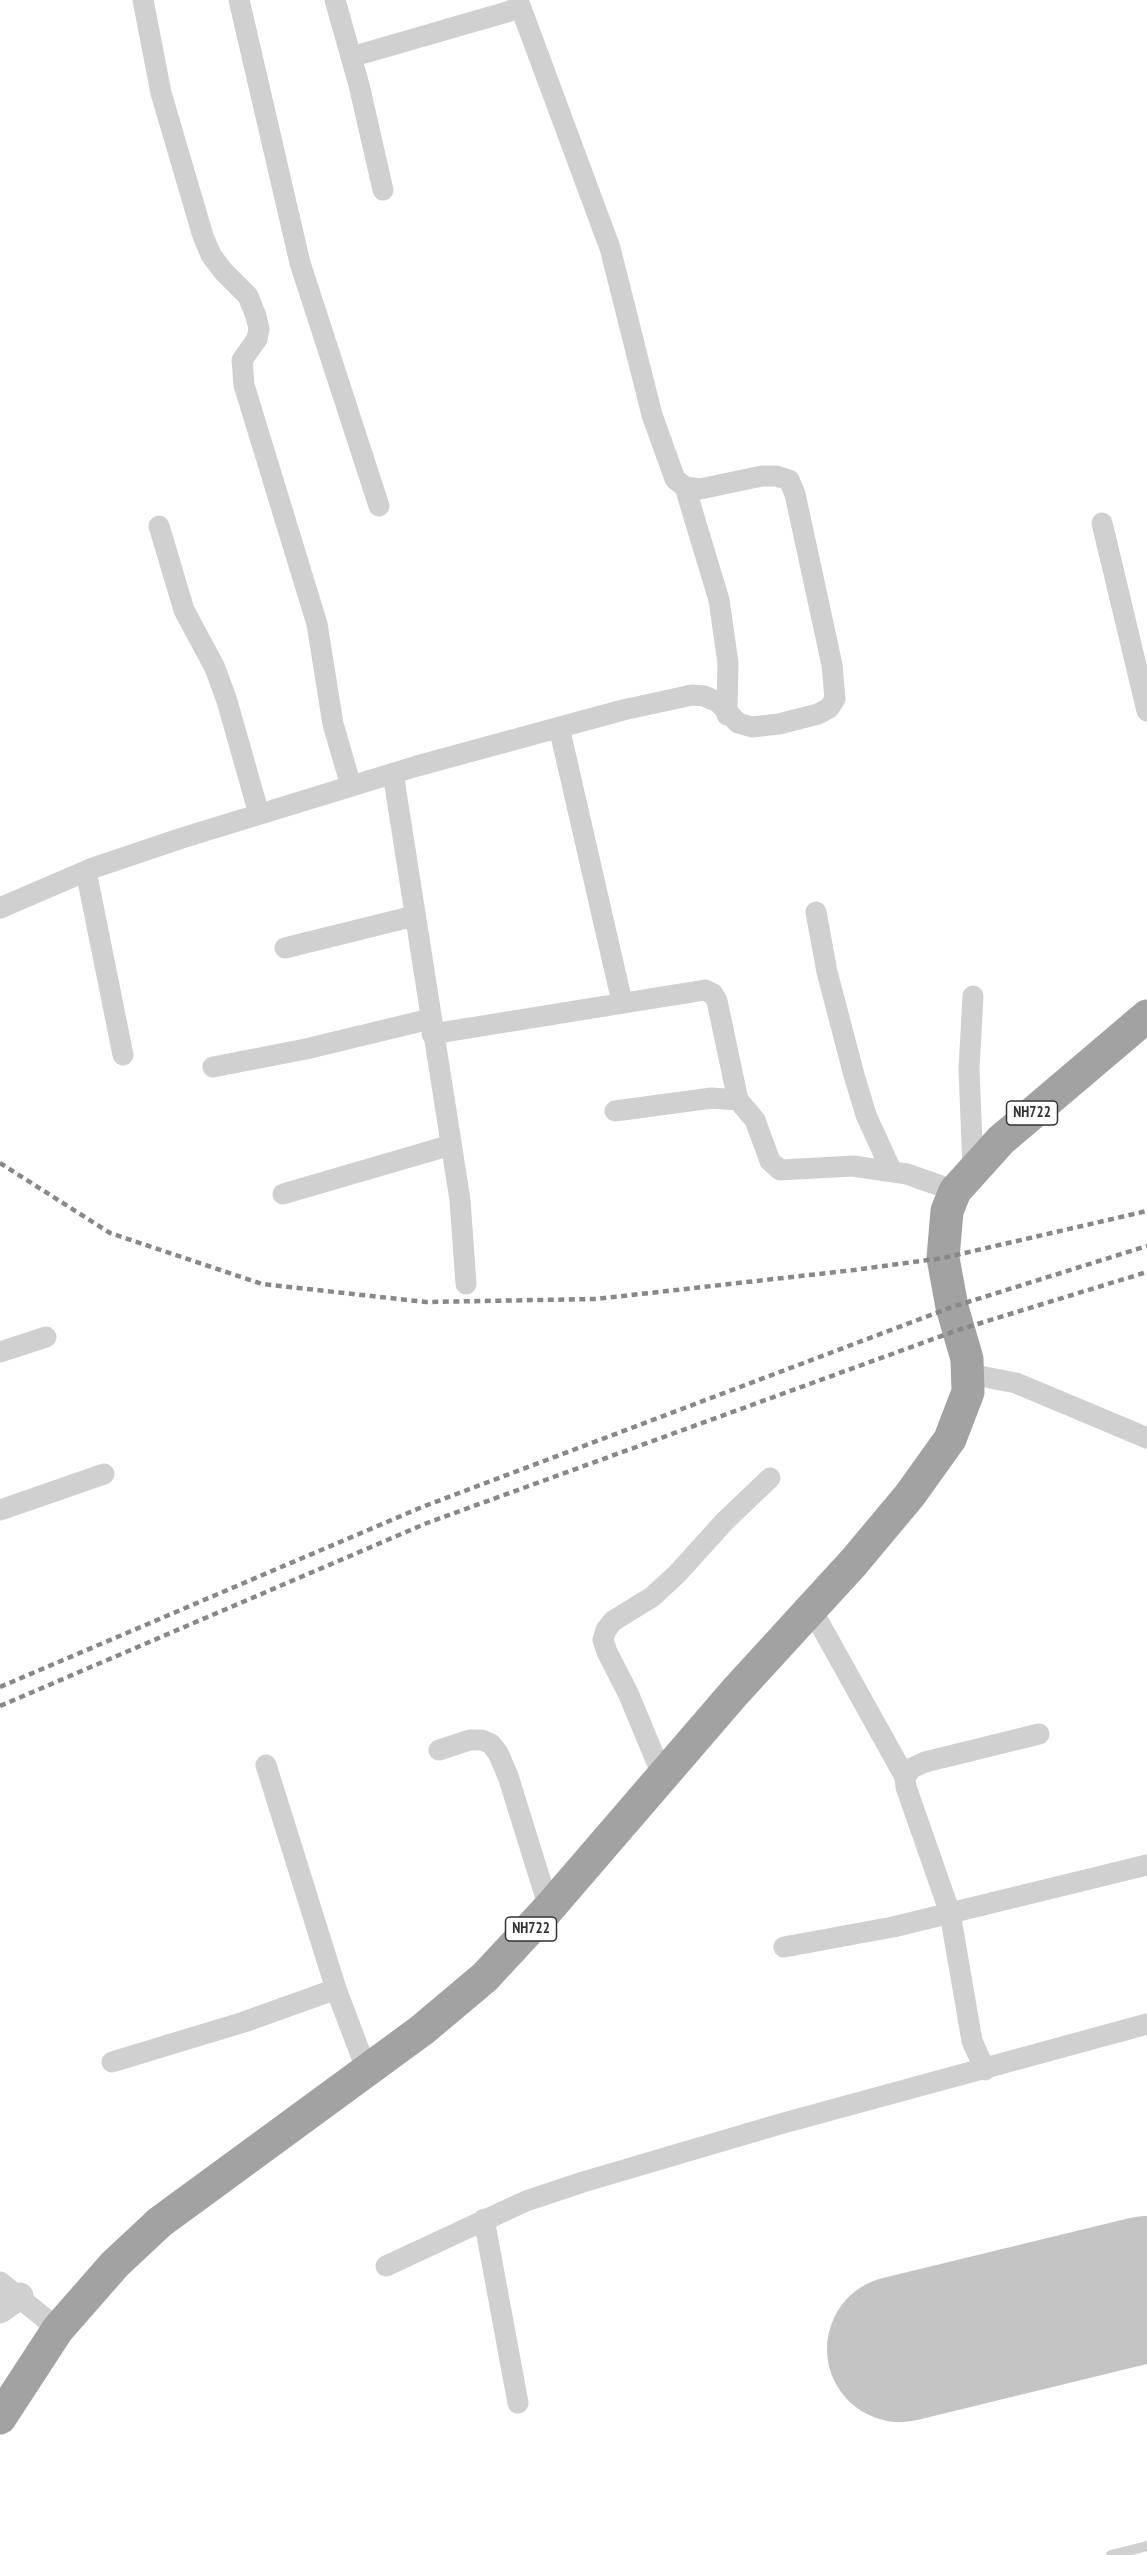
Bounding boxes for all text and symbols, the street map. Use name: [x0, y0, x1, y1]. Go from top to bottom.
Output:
road number: NH722: [1006, 1101, 1058, 1125]
road number: NH722: [506, 1917, 556, 1941]

